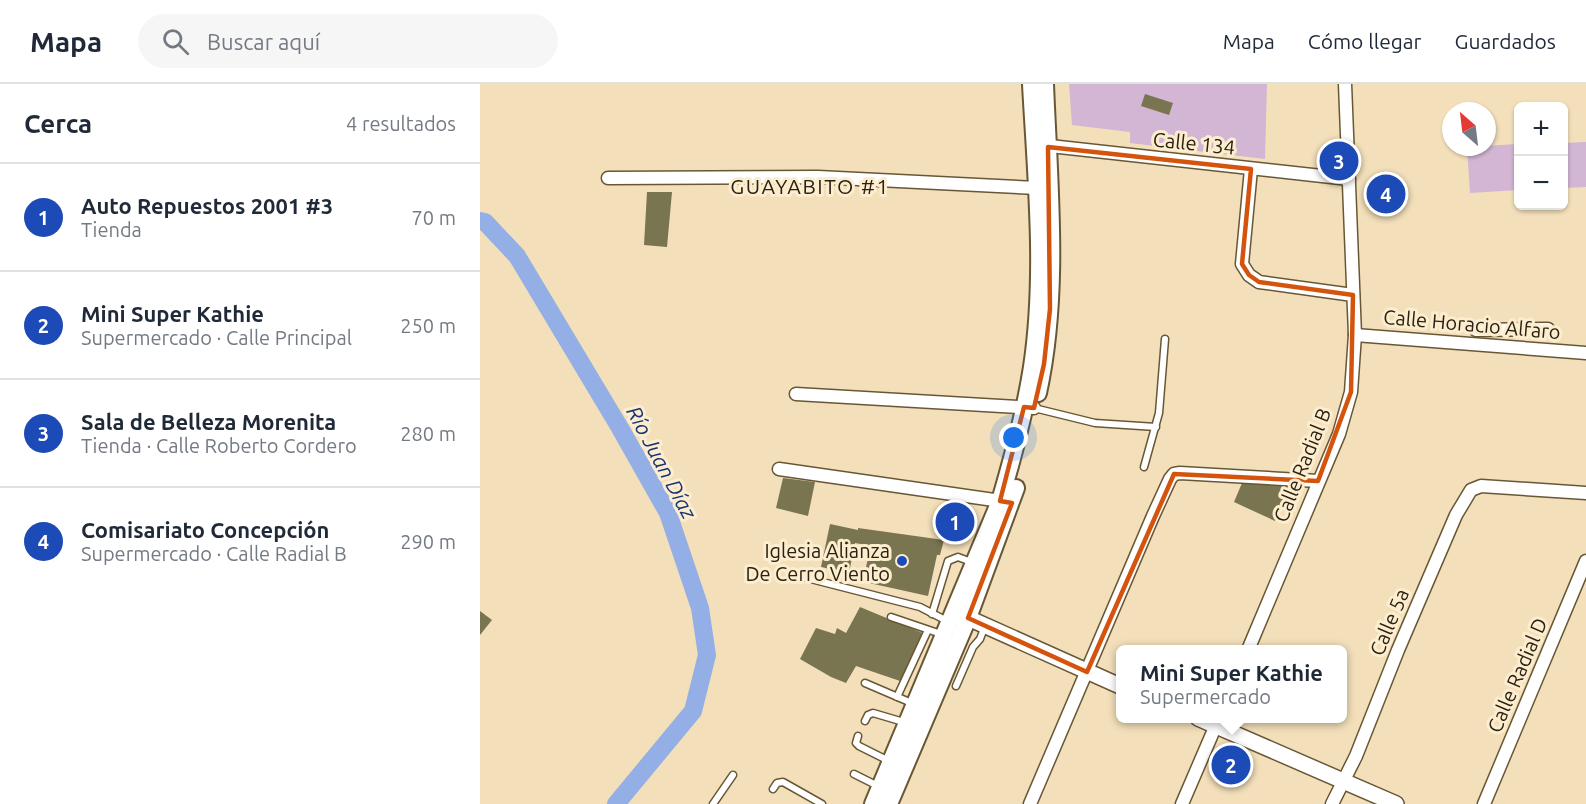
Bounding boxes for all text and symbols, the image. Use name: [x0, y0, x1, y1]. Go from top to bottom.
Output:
search box: [138, 14, 558, 68]
icon: search: [159, 25, 192, 58]
text: Mapa: [30, 26, 102, 57]
text: Buscar aquí: [207, 29, 320, 54]
text: Mapa: [1223, 29, 1275, 53]
text: Cómo llegar: [1308, 29, 1422, 53]
text: Guardados: [1455, 29, 1556, 53]
north arrow: [1442, 102, 1496, 156]
map controls: [1514, 102, 1568, 210]
button: +: [1514, 102, 1568, 156]
text: Cerca: [24, 109, 92, 138]
text: 4 resultados: [346, 112, 456, 135]
street label: Calle 134: [1152, 127, 1236, 159]
pin: 3: [1320, 138, 1358, 184]
button: −: [1514, 156, 1568, 210]
pin: 4: [1366, 172, 1406, 216]
district label: GUAYABITO #1: [730, 174, 890, 198]
text: Auto Repuestos 2001 #3: [81, 193, 333, 218]
text: 1: [38, 206, 49, 229]
text: 70 m: [412, 206, 456, 229]
text: Tienda: [81, 218, 142, 241]
text: Mini Super Kathie: [81, 301, 264, 326]
street label: Calle Horacio Alfaro: [1382, 305, 1562, 343]
text: 2: [38, 314, 49, 337]
text: 250 m: [400, 314, 456, 337]
text: Supermercado · Calle Principal: [81, 326, 352, 349]
water label: Río Juan Díaz: [622, 402, 702, 524]
street label: Calle Radial B: [1269, 405, 1335, 525]
text: Sala de Belleza Morenita: [81, 409, 336, 434]
text: 3: [38, 422, 49, 445]
text: 280 m: [400, 422, 456, 445]
your location: [999, 423, 1028, 452]
text: Tienda · Calle Roberto Cordero: [81, 434, 357, 457]
pin: 1: [936, 500, 974, 544]
text: Comisariato Concepción: [81, 517, 329, 542]
text: 4: [38, 530, 49, 553]
text: 290 m: [400, 530, 456, 553]
place label: Iglesia Alianza De Cerro Viento: [745, 539, 890, 585]
text: Supermercado · Calle Radial B: [81, 542, 347, 565]
marker: Iglesia Alianza De Cerro Viento: [895, 554, 909, 568]
street label: Calle 5a: [1365, 585, 1413, 659]
street label: Calle Radial D: [1483, 614, 1551, 736]
popup: [1116, 645, 1347, 723]
text: Mini Super Kathie: [1140, 660, 1323, 685]
text: Supermercado: [1140, 685, 1271, 708]
pin: 2: [1212, 742, 1251, 788]

